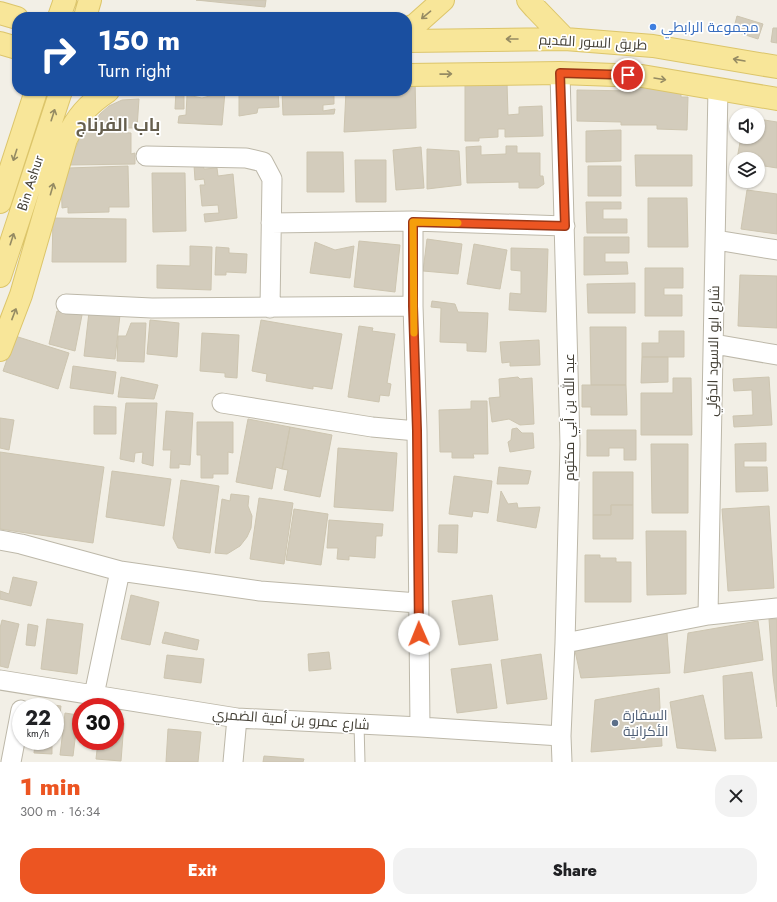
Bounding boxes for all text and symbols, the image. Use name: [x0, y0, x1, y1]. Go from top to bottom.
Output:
one-way arrow: [421, 11, 432, 20]
place label: مجموعة الرابطي: [661, 17, 759, 39]
text: 150 m: [98, 20, 180, 61]
marker: مجموعة الرابطي: [648, 22, 658, 32]
icon: right: [32, 28, 84, 80]
street label: طريق السور القديم: [538, 29, 648, 55]
one-way arrow: [506, 35, 519, 43]
one-way arrow: [732, 56, 745, 64]
text: Turn right: [98, 58, 170, 84]
pin: [611, 58, 645, 92]
icon: arrive: [617, 64, 639, 86]
one-way arrow: [439, 70, 452, 78]
one-way arrow: [653, 75, 666, 83]
map controls: [729, 108, 765, 188]
button: sound: [729, 108, 765, 144]
one-way arrow: [50, 109, 57, 122]
district label: باب الفرناج: [76, 112, 160, 138]
one-way arrow: [11, 148, 18, 161]
street label: Bin Ashur: [12, 152, 48, 213]
button: layers: [729, 152, 765, 188]
one-way arrow: [49, 183, 56, 196]
one-way arrow: [9, 232, 16, 245]
street label: شارع ابو الاسود الدؤلي: [702, 285, 726, 417]
one-way arrow: [11, 308, 19, 320]
street label: عبد الله بن أبي مكتوم: [559, 353, 581, 481]
position arrow: [398, 613, 440, 655]
speed limit sign: 30: [72, 698, 124, 750]
text: 22: [25, 704, 51, 733]
street label: شارع عمرو بن أمية الضمري: [211, 704, 370, 736]
place label: السفارة الأكرانية: [623, 705, 668, 741]
marker: السفارة الأكرانية: [610, 718, 620, 728]
text: km/h: [27, 726, 49, 741]
text: 1 min: [20, 769, 81, 804]
button: close: [715, 775, 757, 817]
text: 300 m · 16:34: [20, 802, 100, 821]
button: Exit: [20, 848, 385, 894]
button: Share: [393, 848, 757, 894]

